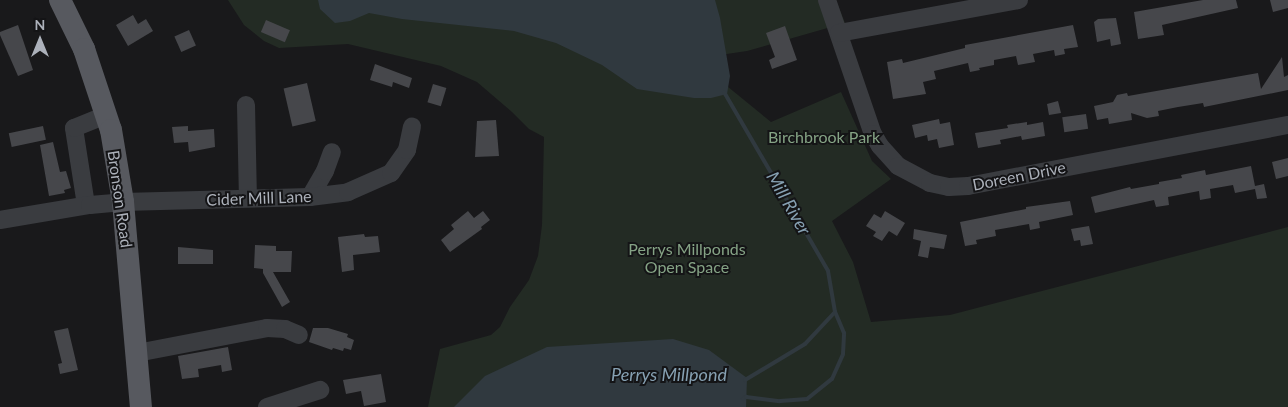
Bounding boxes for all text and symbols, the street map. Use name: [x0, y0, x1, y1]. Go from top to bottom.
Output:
north arrow: [15, 15, 65, 65]
text: N: [35, 16, 45, 33]
park label: Birchbrook Park: [768, 127, 880, 147]
street label: Bronson Road: [104, 149, 136, 249]
street label: Doreen Drive: [971, 158, 1067, 194]
water label: Mill River: [762, 167, 816, 239]
street label: Cider Mill Lane: [206, 187, 312, 209]
park label: Perrys Millponds Open Space: [628, 239, 746, 277]
water label: Perrys Millpond: [611, 363, 727, 385]

